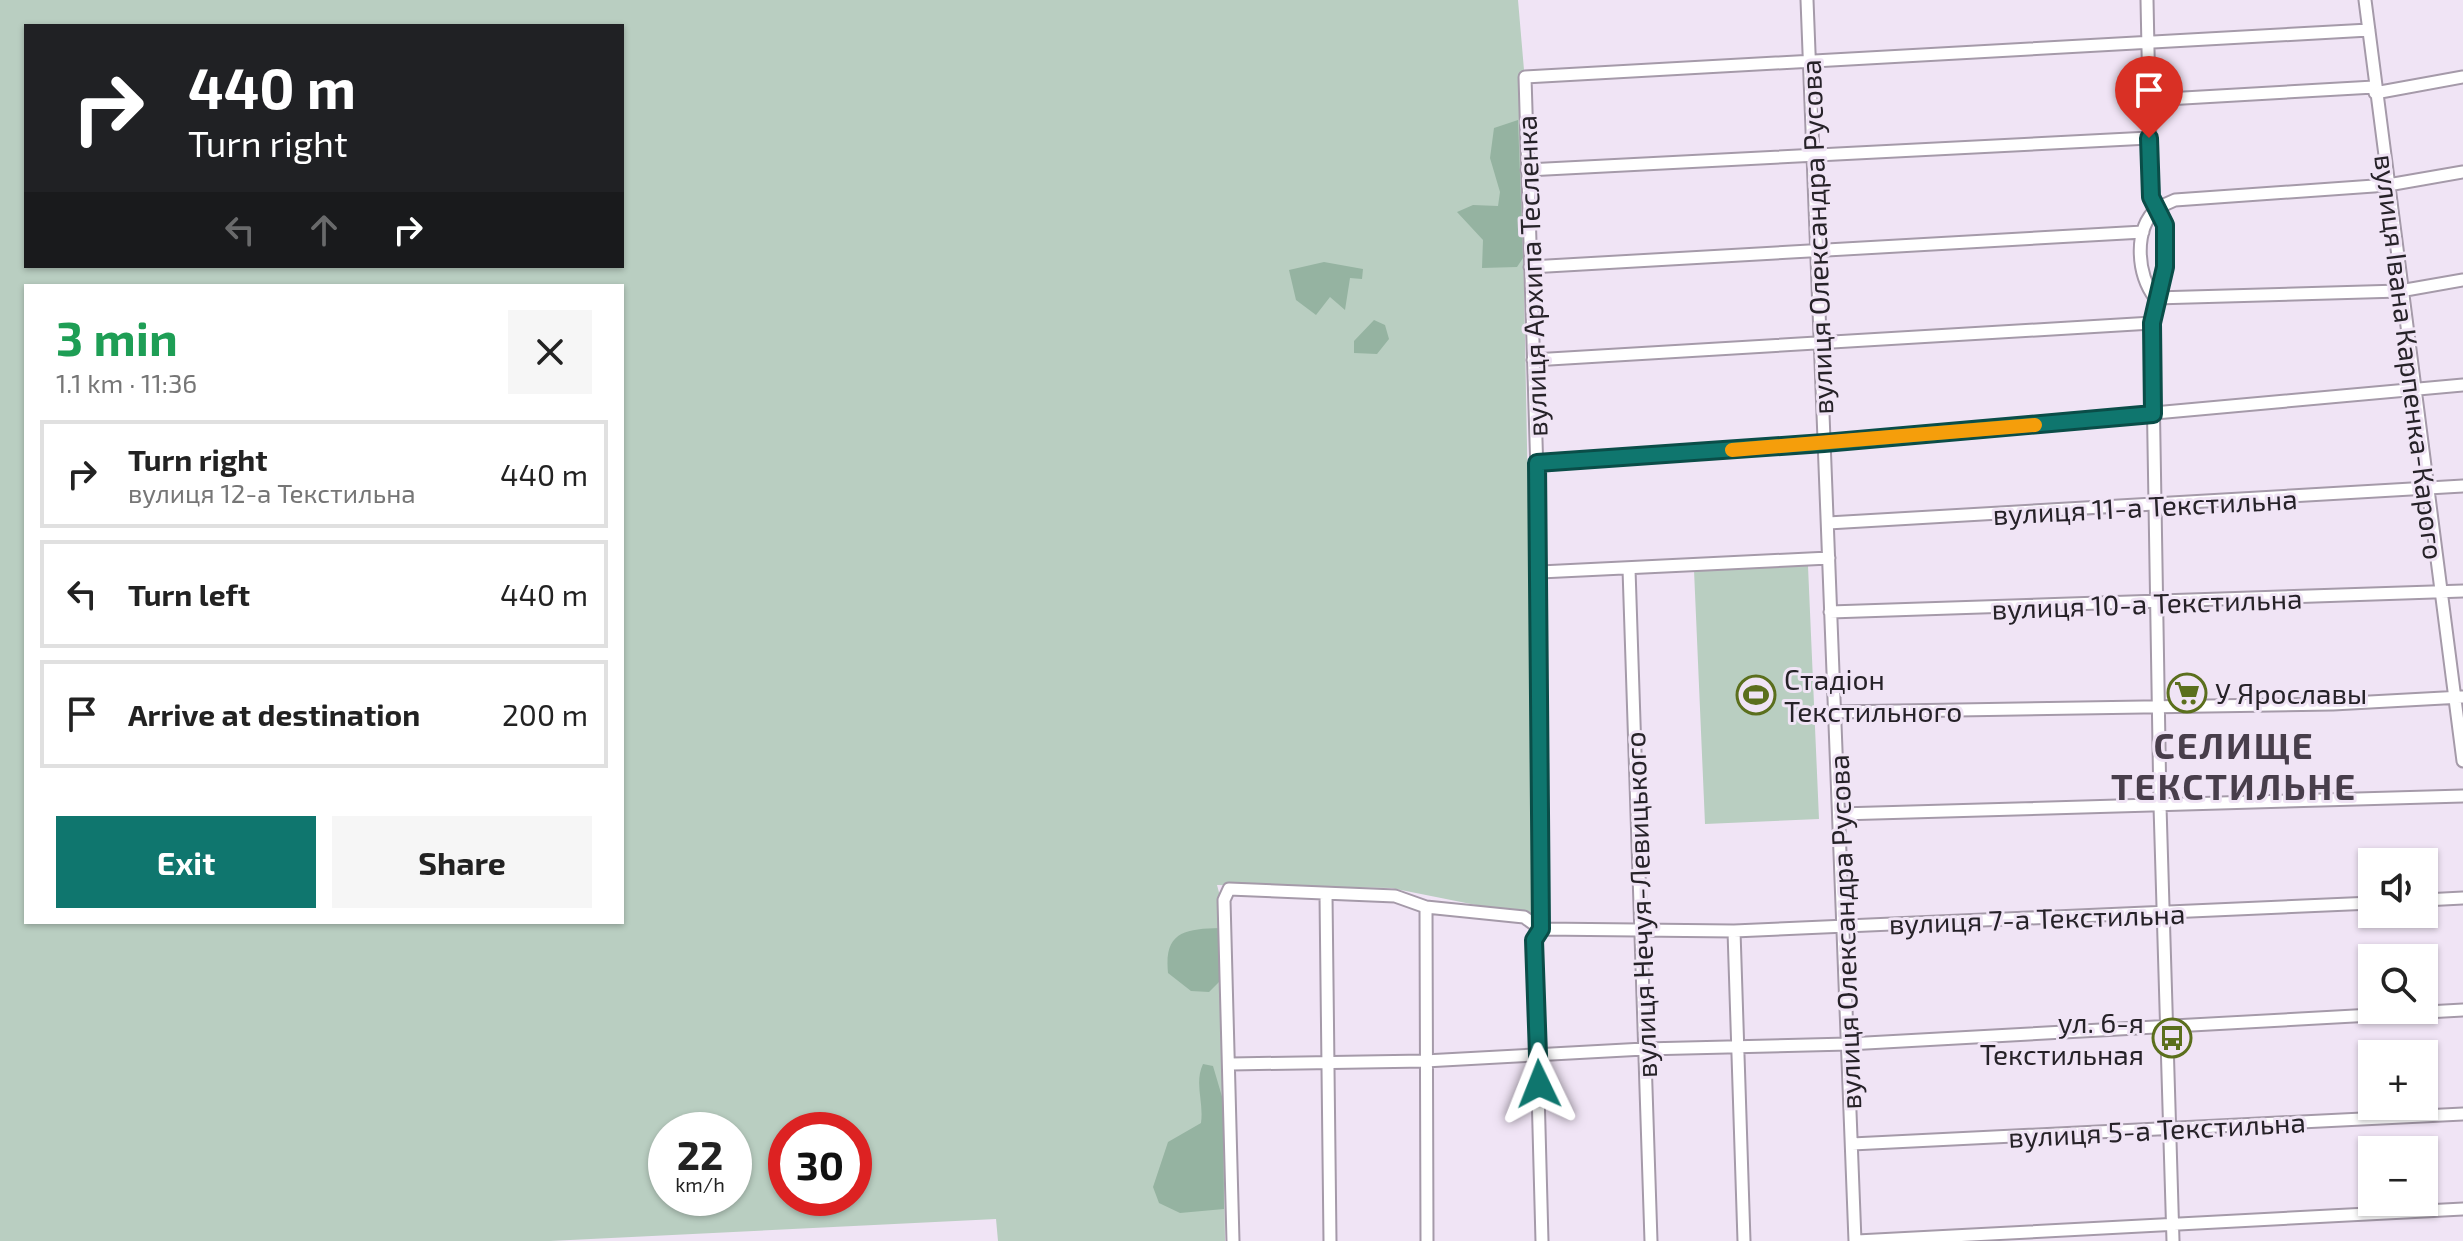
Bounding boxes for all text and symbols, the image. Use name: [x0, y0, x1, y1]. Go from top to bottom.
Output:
text: 440 m: [188, 53, 356, 120]
icon: right: [56, 56, 160, 160]
pin: [2115, 56, 2183, 138]
street label: вулиця Олександра Русова: [1793, 59, 1839, 415]
icon: arrive: [2127, 68, 2171, 112]
street label: вулиця Архипа Тесленка: [1508, 114, 1554, 438]
text: Turn right: [188, 121, 348, 164]
street label: вулиця Івана Карпенка-Карого: [2368, 152, 2452, 562]
icon: left: [218, 208, 262, 252]
icon: ahead: [302, 208, 346, 252]
icon: right: [386, 208, 430, 252]
text: 3 min: [56, 308, 178, 366]
button: close: [508, 310, 592, 394]
text: 1.1 km · 11:36: [56, 367, 197, 398]
text: Turn right: [128, 441, 268, 477]
icon: right: [60, 452, 104, 496]
text: 440 m: [500, 456, 588, 492]
text: вулиця 12-а Текстильна: [128, 477, 416, 508]
street label: вулиця 11-а Текстильна: [1992, 481, 2298, 531]
icon: left: [60, 572, 104, 616]
text: Turn left: [128, 576, 250, 612]
text: 440 m: [500, 576, 588, 612]
street label: вулиця 10-а Текстильна: [1991, 581, 2303, 625]
place label: Стадіон Текстильного: [1784, 662, 1962, 728]
supermarket icon: У Ярославы: [2166, 672, 2208, 714]
sports icon: Стадіон Текстильного: [1735, 674, 1777, 716]
place label: У Ярославы: [2215, 676, 2367, 710]
icon: arrive: [60, 692, 104, 736]
text: Arrive at destination: [128, 696, 420, 732]
text: 200 m: [502, 696, 588, 732]
district label: СЕЛИЩЕ ТЕКСТИЛЬНЕ: [2111, 723, 2357, 807]
street label: вулиця Нечуя-Левицького: [1617, 731, 1663, 1079]
street label: вулиця Олександра Русова: [1821, 754, 1867, 1110]
button: Exit: [56, 816, 316, 908]
button: Share: [332, 816, 592, 908]
map controls: [2358, 848, 2438, 1216]
button: sound: [2358, 848, 2438, 928]
street label: вулиця 7-а Текстильна: [1888, 896, 2186, 940]
button: search: [2358, 944, 2438, 1024]
place label: ул. 6-я Текстильная: [1980, 1005, 2144, 1071]
bus stop icon: ул. 6-я Текстильная: [2151, 1017, 2193, 1059]
button: +: [2358, 1040, 2438, 1120]
position arrow: [1497, 1042, 1581, 1126]
street label: вулиця 5-а Текстильна: [2007, 1104, 2307, 1154]
speed limit sign: 30: [768, 1112, 872, 1216]
text: 22: [677, 1130, 723, 1178]
button: −: [2358, 1136, 2438, 1216]
text: km/h: [675, 1172, 725, 1196]

